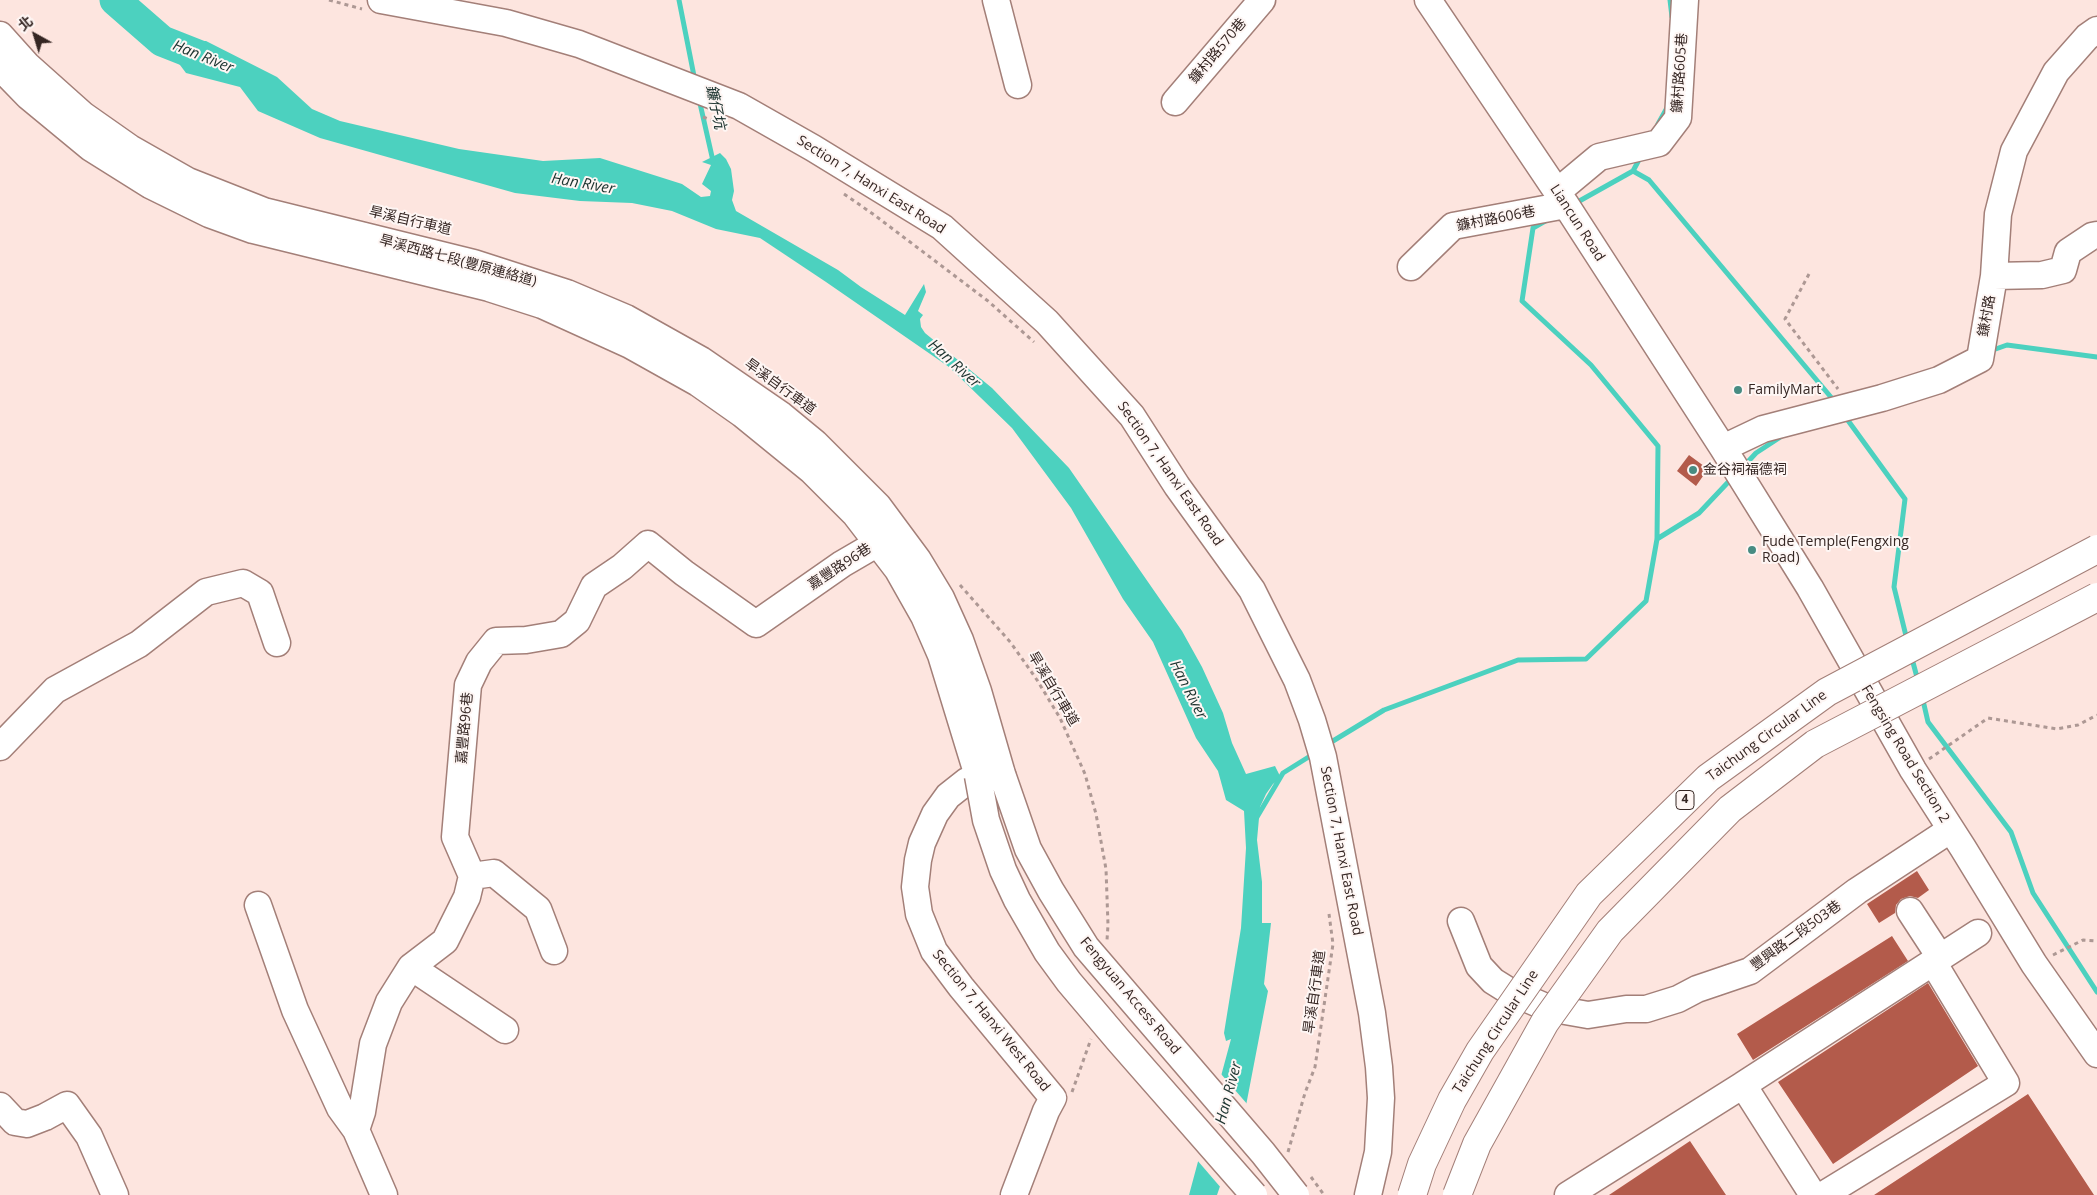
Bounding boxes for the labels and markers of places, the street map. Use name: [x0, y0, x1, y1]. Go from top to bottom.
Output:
place label: FamilyMart: [1748, 382, 1821, 398]
marker: FamilyMart: [1732, 384, 1744, 396]
place label: 金谷祠福德祠: [1703, 462, 1787, 478]
marker: 金谷祠福德祠: [1687, 464, 1699, 476]
place label: Fude Temple(Fengxing Road): [1762, 534, 1909, 566]
marker: Fude Temple(Fengxing Road): [1746, 544, 1758, 556]

